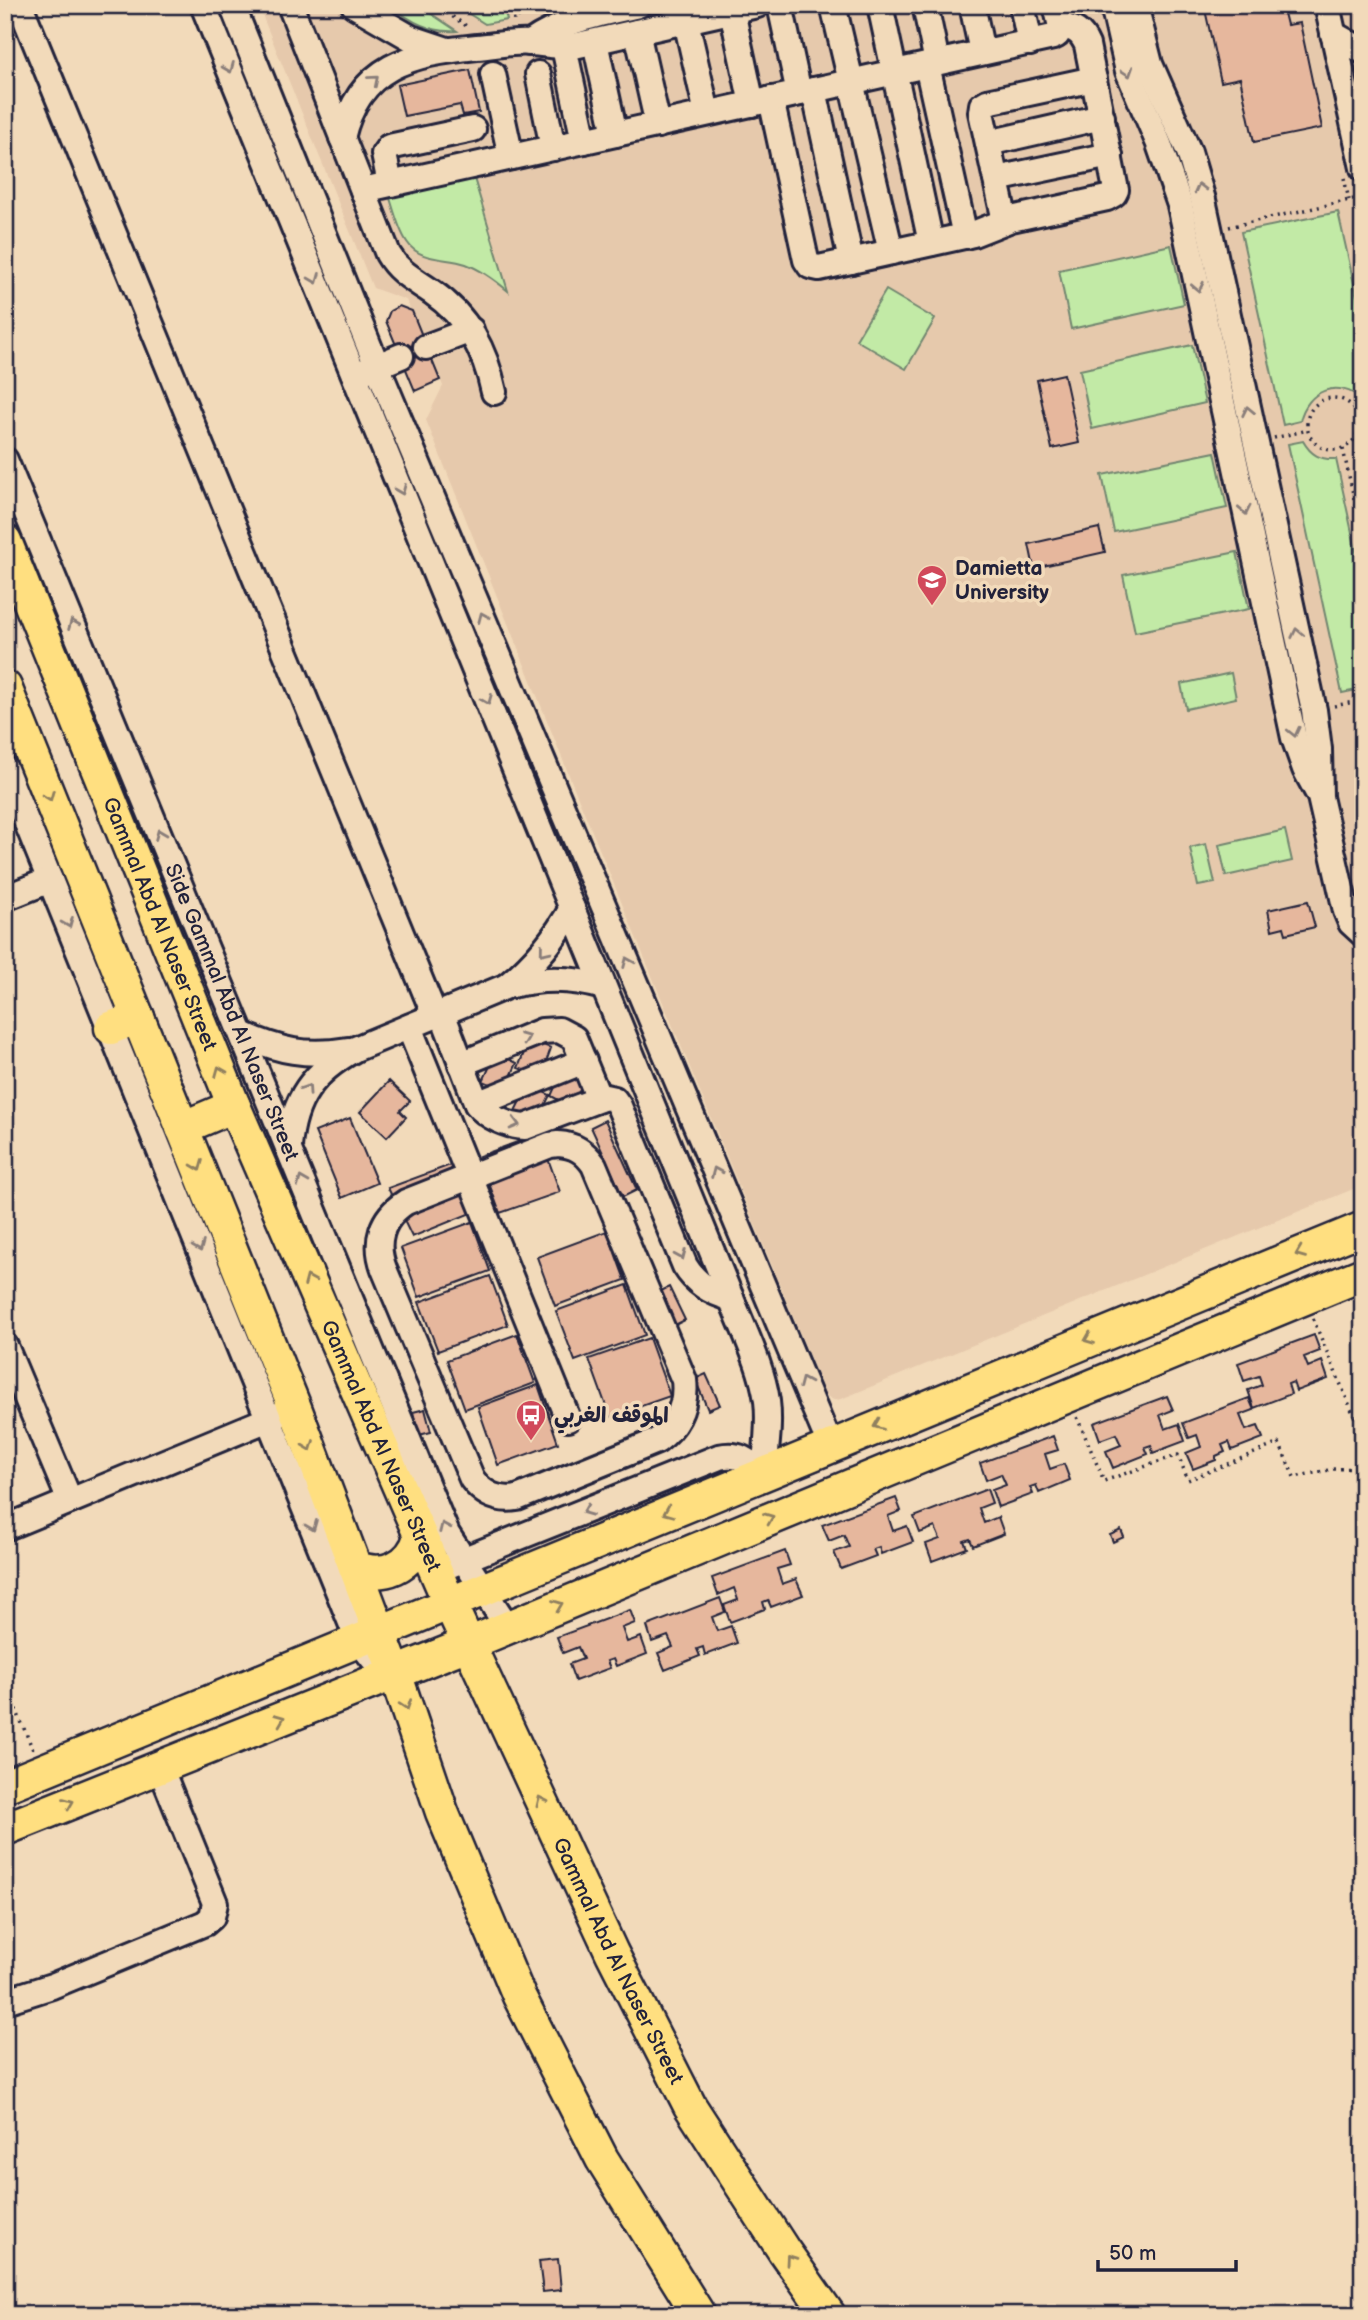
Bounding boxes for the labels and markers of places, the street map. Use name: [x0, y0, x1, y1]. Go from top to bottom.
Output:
place label: Damietta University: [955, 556, 1049, 605]
school or university icon: Damietta University: [915, 563, 949, 607]
bus stop icon: الموقف الغربي: [514, 1398, 548, 1442]
place label: الموقف الغربي: [554, 1403, 669, 1434]

